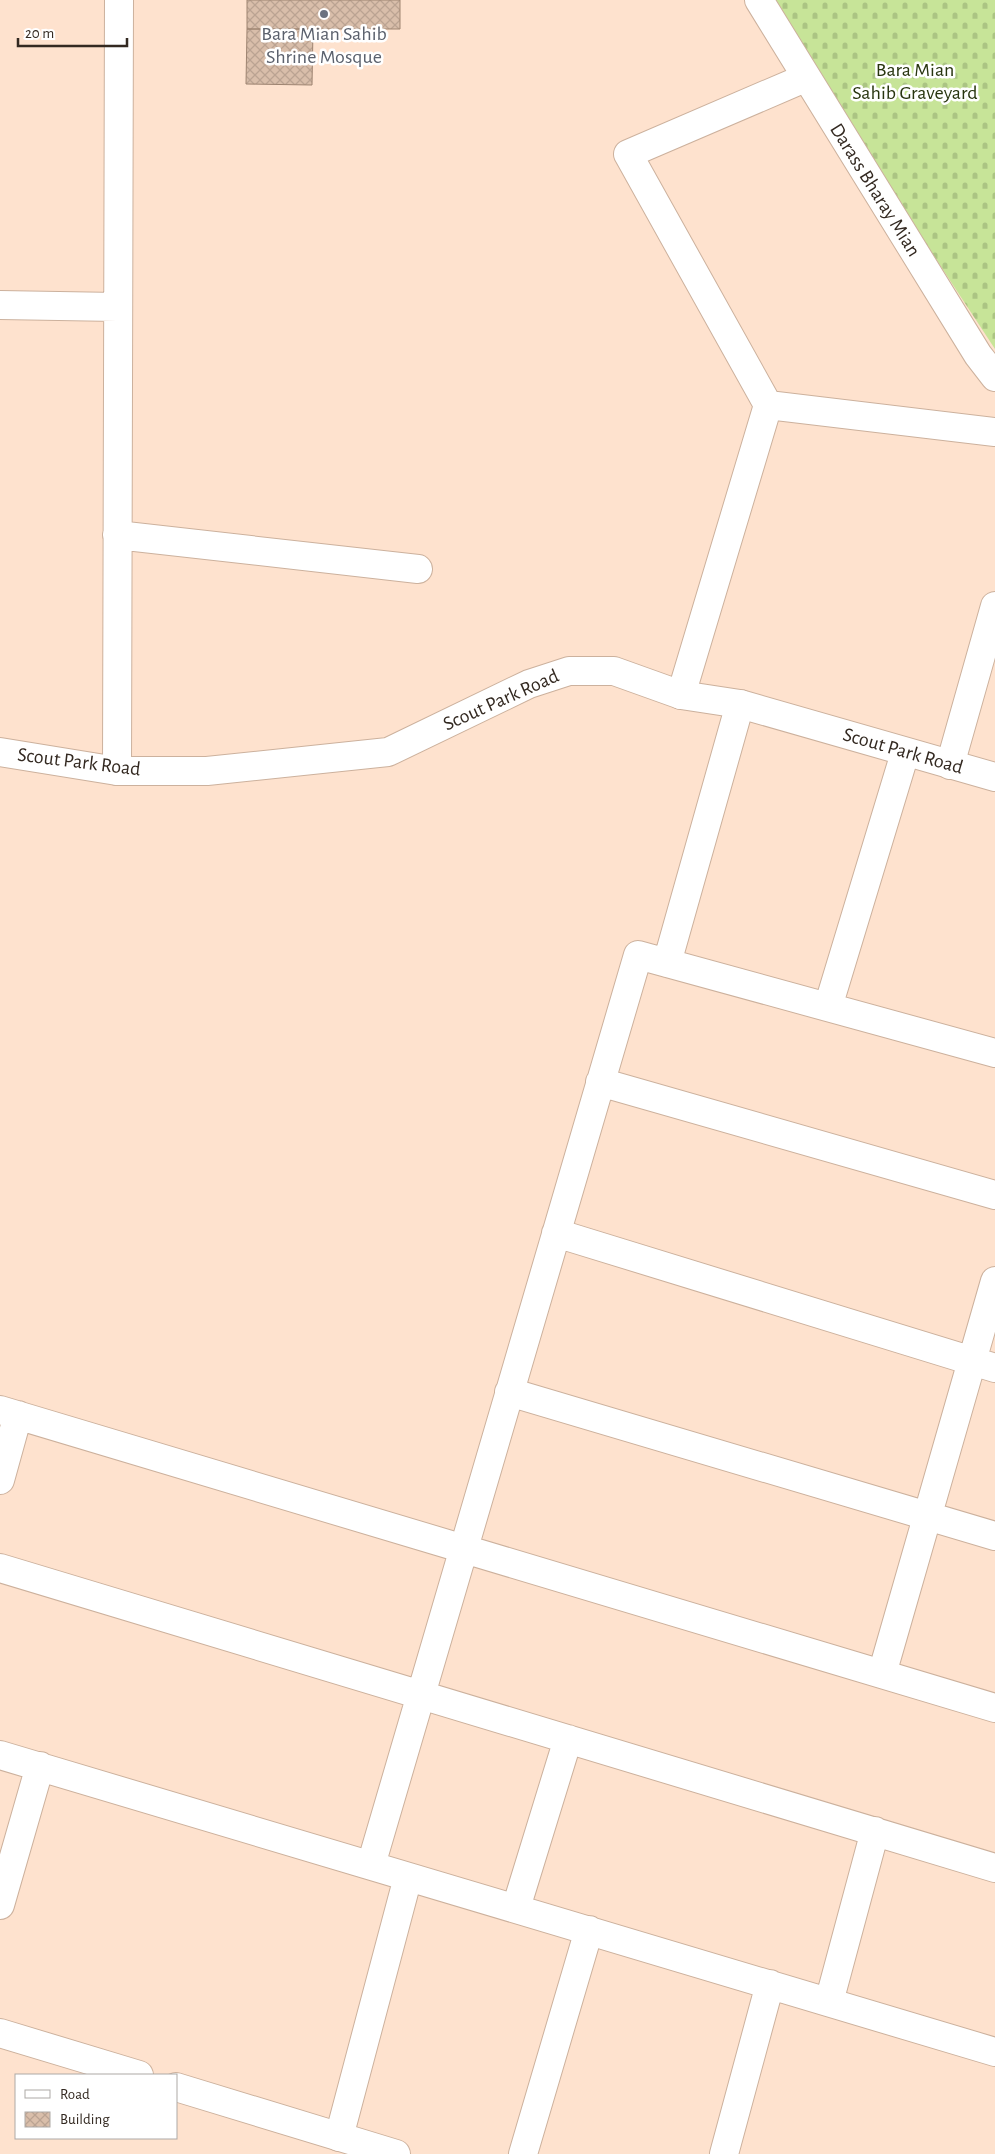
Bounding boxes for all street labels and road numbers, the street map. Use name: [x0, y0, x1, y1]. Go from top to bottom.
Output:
street label: Darass Bharay Mian: [826, 120, 924, 260]
street label: Scout Park Road: [440, 666, 562, 734]
street label: Scout Park Road: [841, 724, 965, 778]
street label: Scout Park Road: [16, 745, 142, 779]

